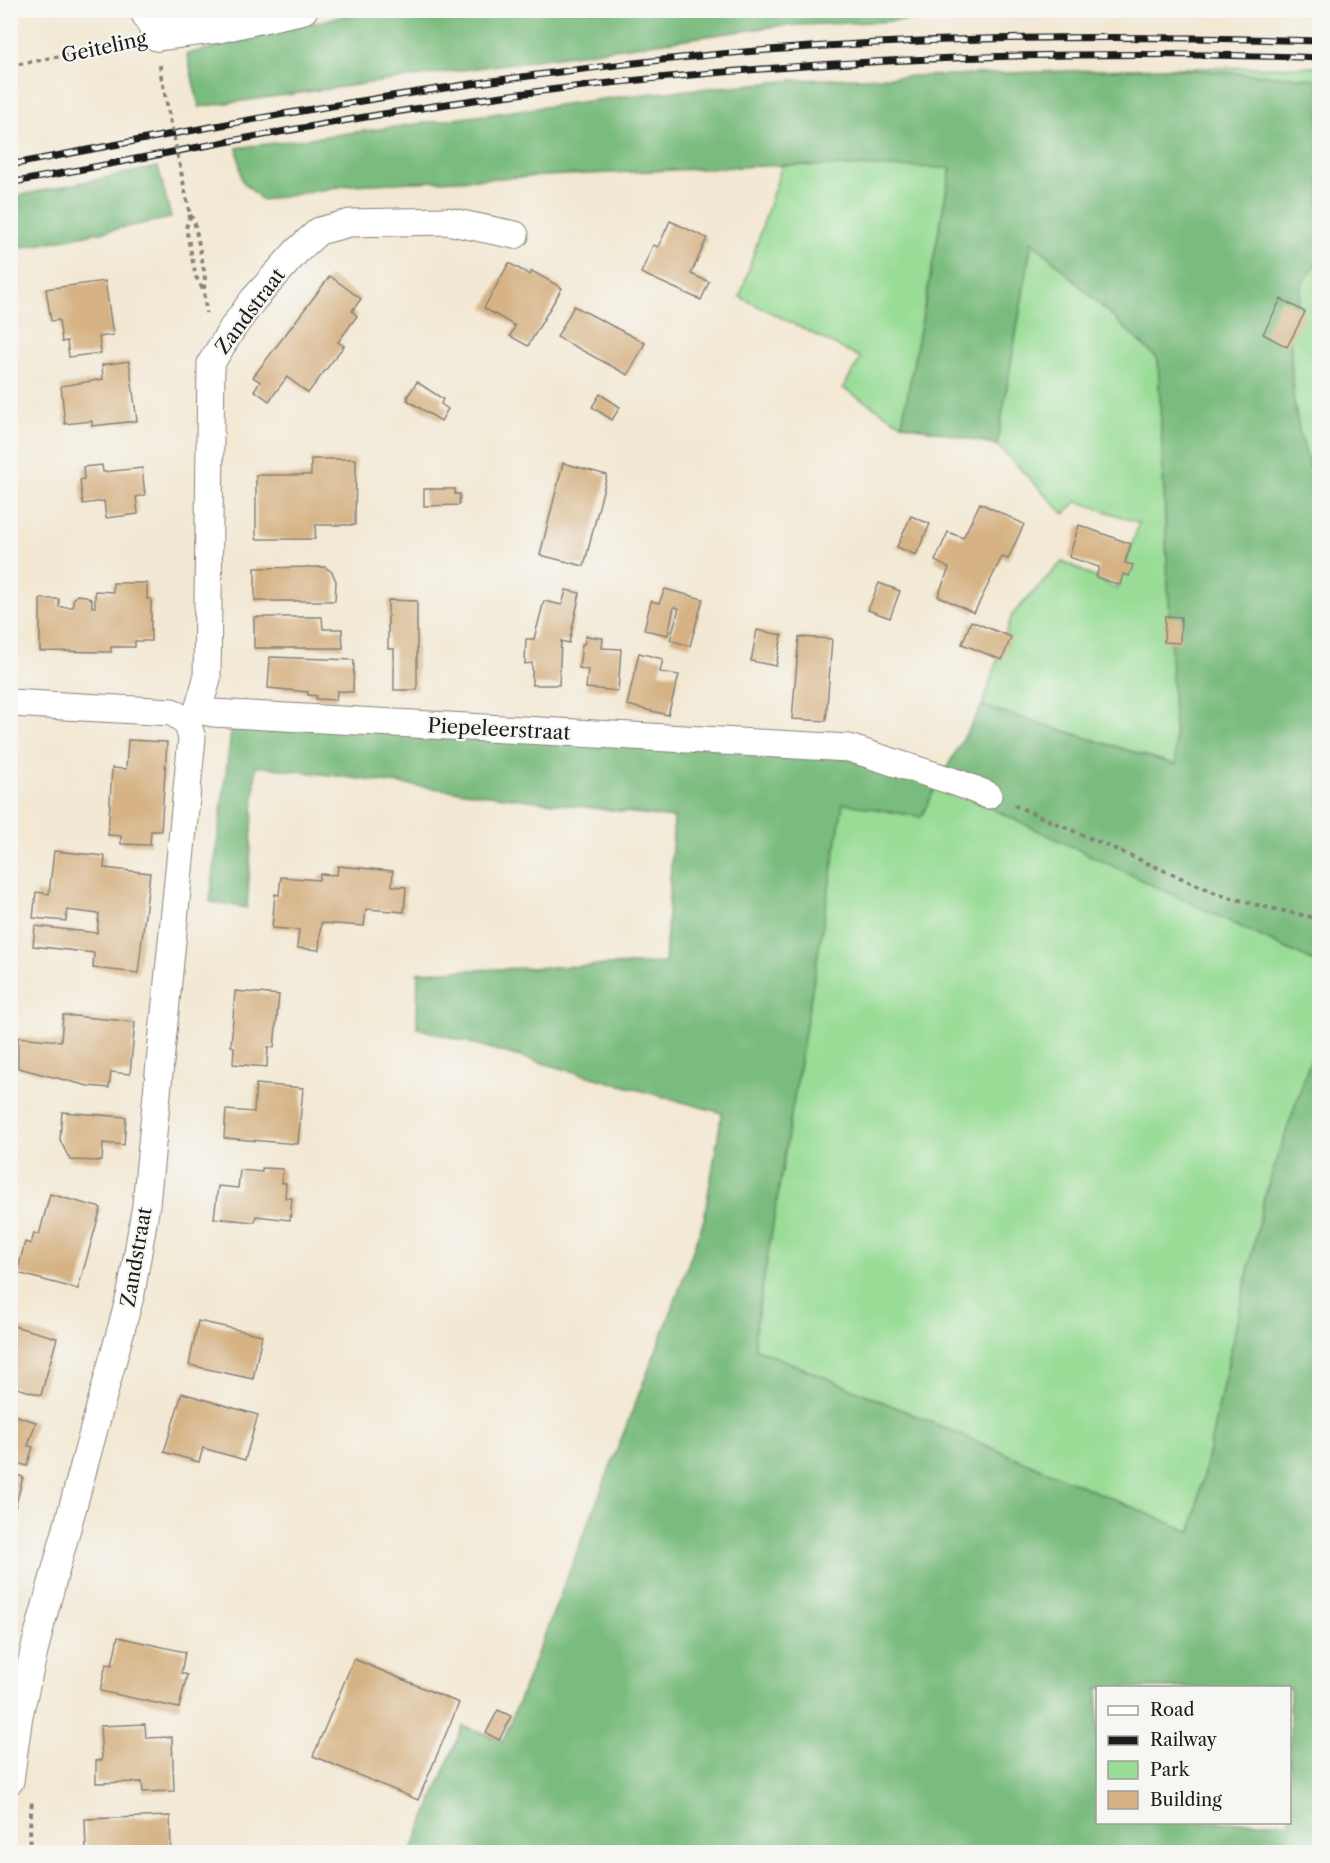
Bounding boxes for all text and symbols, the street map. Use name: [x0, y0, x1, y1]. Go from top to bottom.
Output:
street label: Geiteling: [59, 26, 149, 68]
street label: Zandstraat: [210, 263, 290, 359]
street label: Piepeleerstraat: [427, 713, 571, 745]
street label: Zandstraat: [115, 1205, 157, 1309]
legend: [1096, 1686, 1291, 1824]
text: Road: [1150, 1699, 1195, 1721]
text: Railway: [1150, 1729, 1218, 1751]
text: Park: [1150, 1759, 1191, 1781]
text: Building: [1150, 1789, 1222, 1811]

